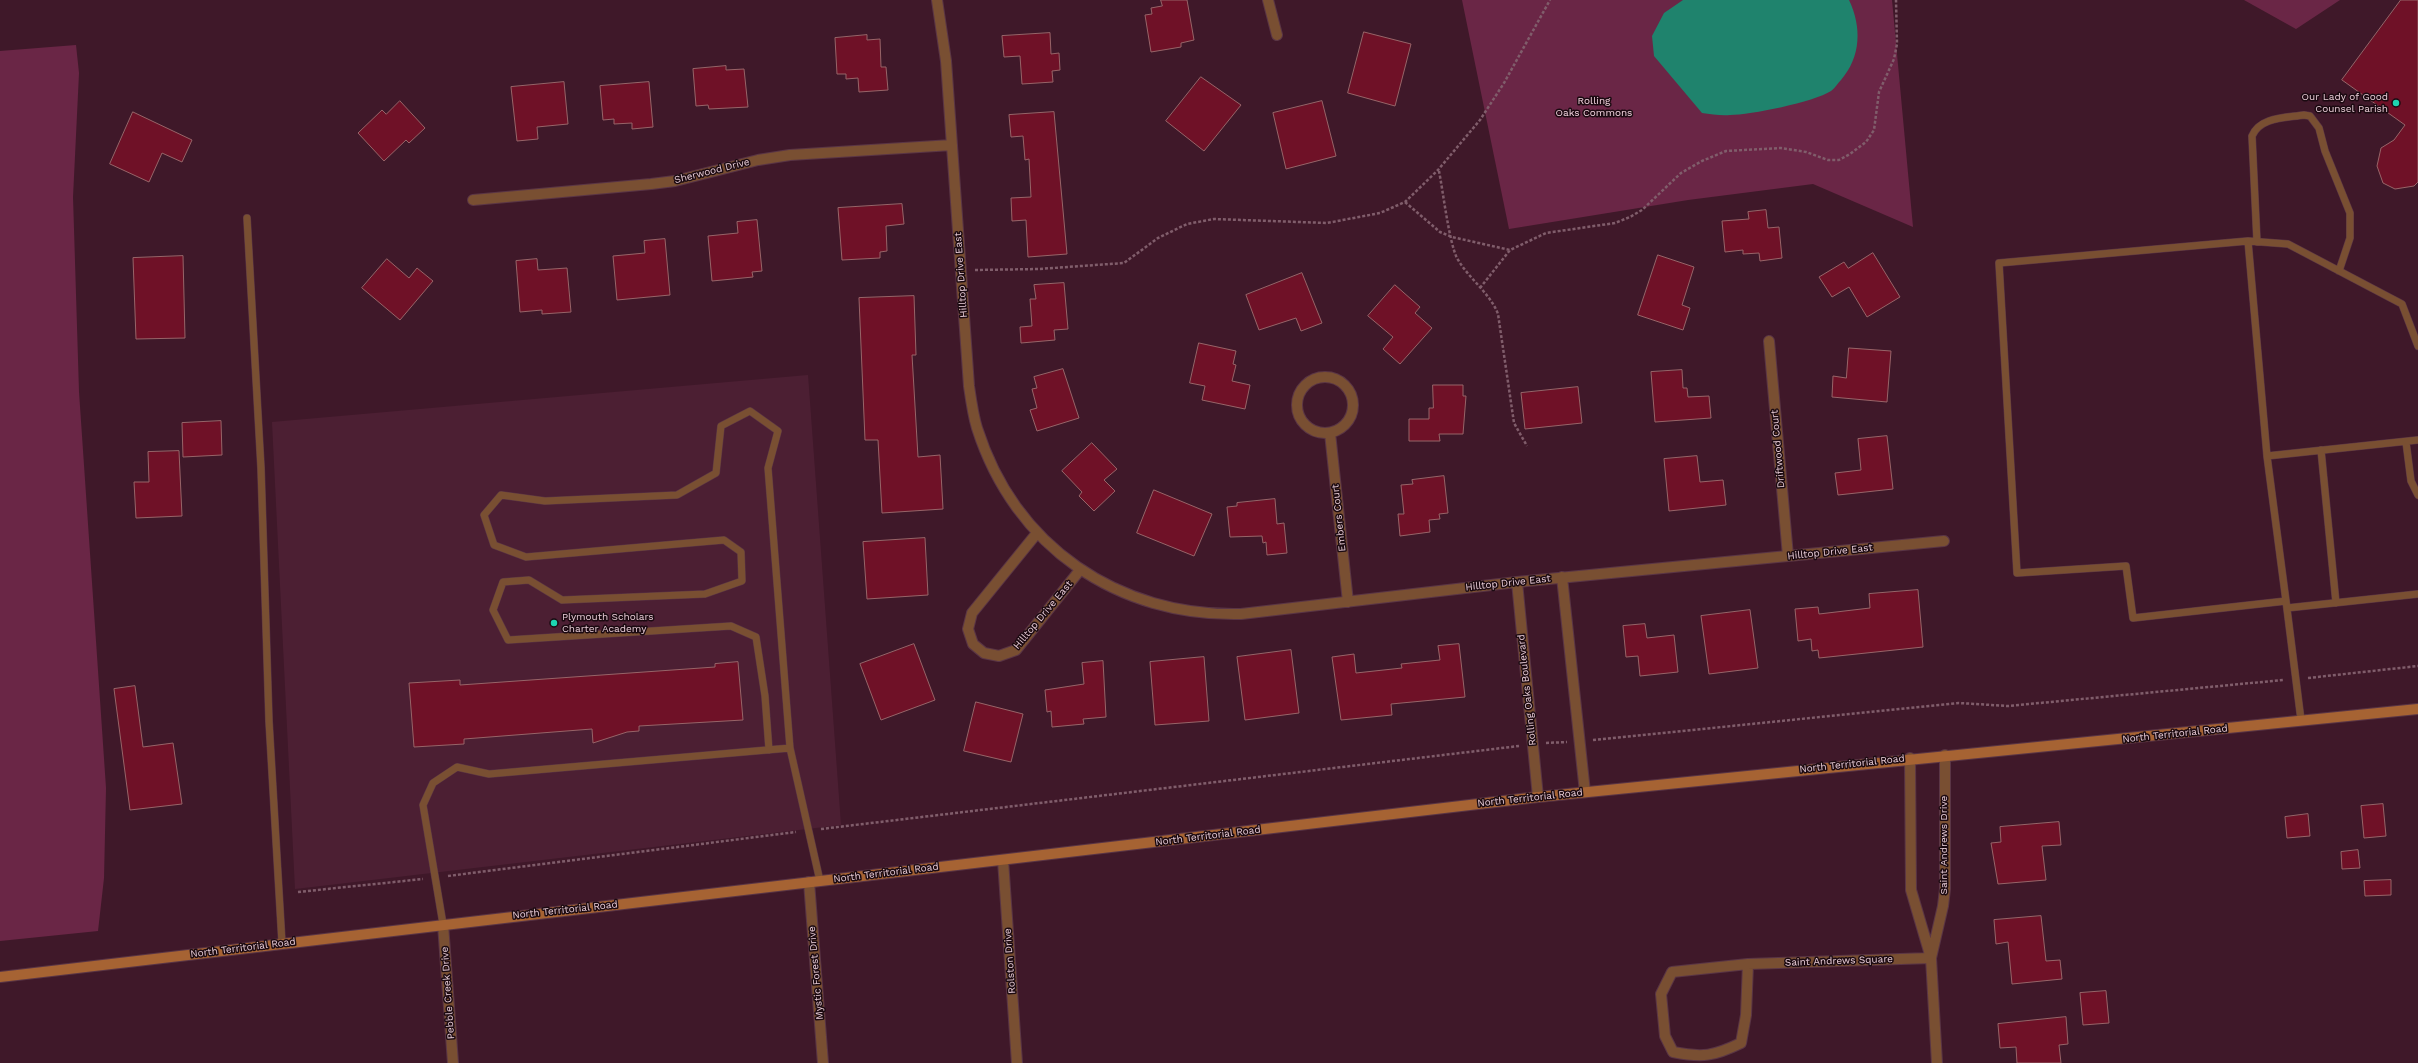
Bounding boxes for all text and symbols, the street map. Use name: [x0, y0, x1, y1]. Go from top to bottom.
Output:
place label: Our Lady of Good Counsel Parish: [2302, 91, 2388, 114]
park label: Rolling Oaks Commons: [1556, 95, 1632, 118]
marker: Our Lady of Good Counsel Parish: [2391, 98, 2401, 108]
street label: Sherwood Drive: [673, 156, 751, 186]
street label: Hilltop Drive East: [952, 232, 970, 318]
street label: Driftwood Court: [1769, 409, 1787, 489]
street label: Embers Court: [1330, 484, 1348, 552]
street label: Hilltop Drive East: [1787, 542, 1873, 562]
street label: Hilltop Drive East: [1465, 573, 1551, 593]
street label: Hilltop Drive East: [1011, 578, 1075, 652]
place label: Plymouth Scholars Charter Academy: [562, 611, 654, 634]
marker: Plymouth Scholars Charter Academy: [549, 618, 559, 628]
street label: Rolling Oaks Boulevard: [1515, 634, 1539, 746]
street label: North Territorial Road: [2122, 723, 2228, 745]
street label: North Territorial Road: [1799, 753, 1905, 775]
street label: North Territorial Road: [1477, 787, 1583, 809]
street label: Saint Andrews Drive: [1938, 796, 1950, 894]
street label: North Territorial Road: [1155, 824, 1261, 848]
street label: North Territorial Road: [833, 861, 939, 885]
street label: North Territorial Road: [512, 899, 618, 921]
street label: Mystic Forest Drive: [806, 926, 826, 1020]
street label: Rolston Drive: [1002, 928, 1018, 994]
street label: North Territorial Road: [190, 936, 296, 960]
street label: Pebble Creek Drive: [439, 946, 457, 1040]
street label: Saint Andrews Square: [1785, 953, 1893, 969]

